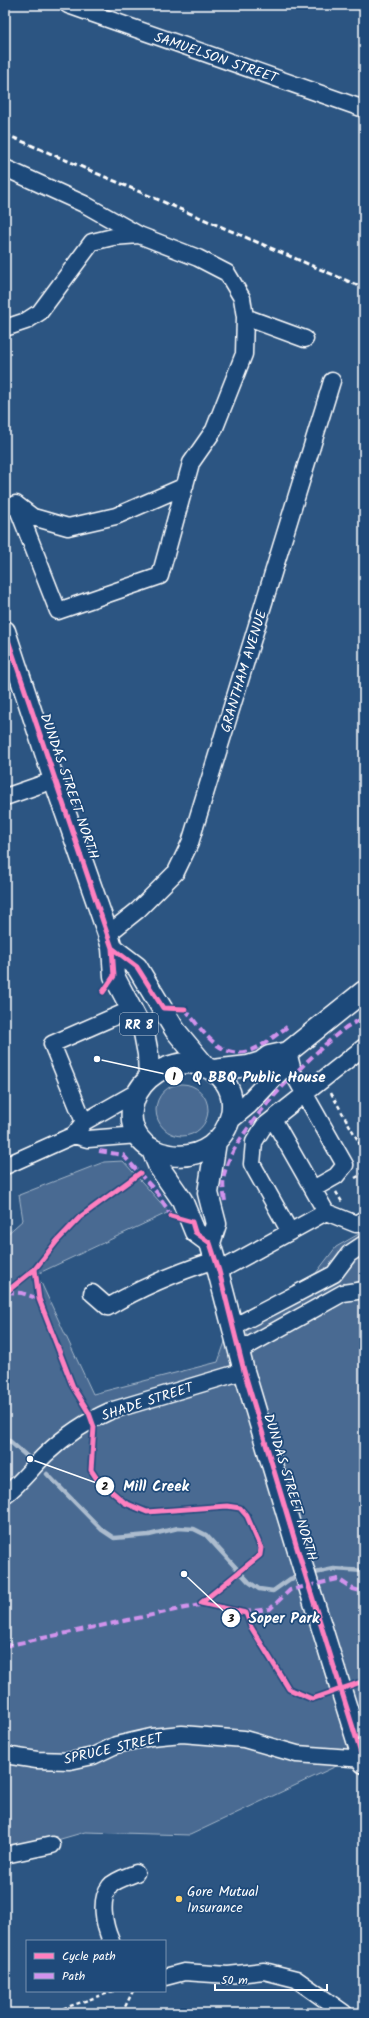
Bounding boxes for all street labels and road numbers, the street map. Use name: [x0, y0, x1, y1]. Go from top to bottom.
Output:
street label: SAMUELSON STREET: [151, 26, 282, 90]
street label: GRANTHAM AVENUE: [215, 607, 273, 735]
street label: DUNDAS STREET NORTH: [34, 710, 104, 862]
road number: RR 8: [120, 1013, 158, 1035]
street label: SHADE STREET: [99, 1376, 197, 1427]
street label: DUNDAS STREET NORTH: [257, 1411, 323, 1564]
street label: SPRUCE STREET: [62, 1727, 166, 1771]

